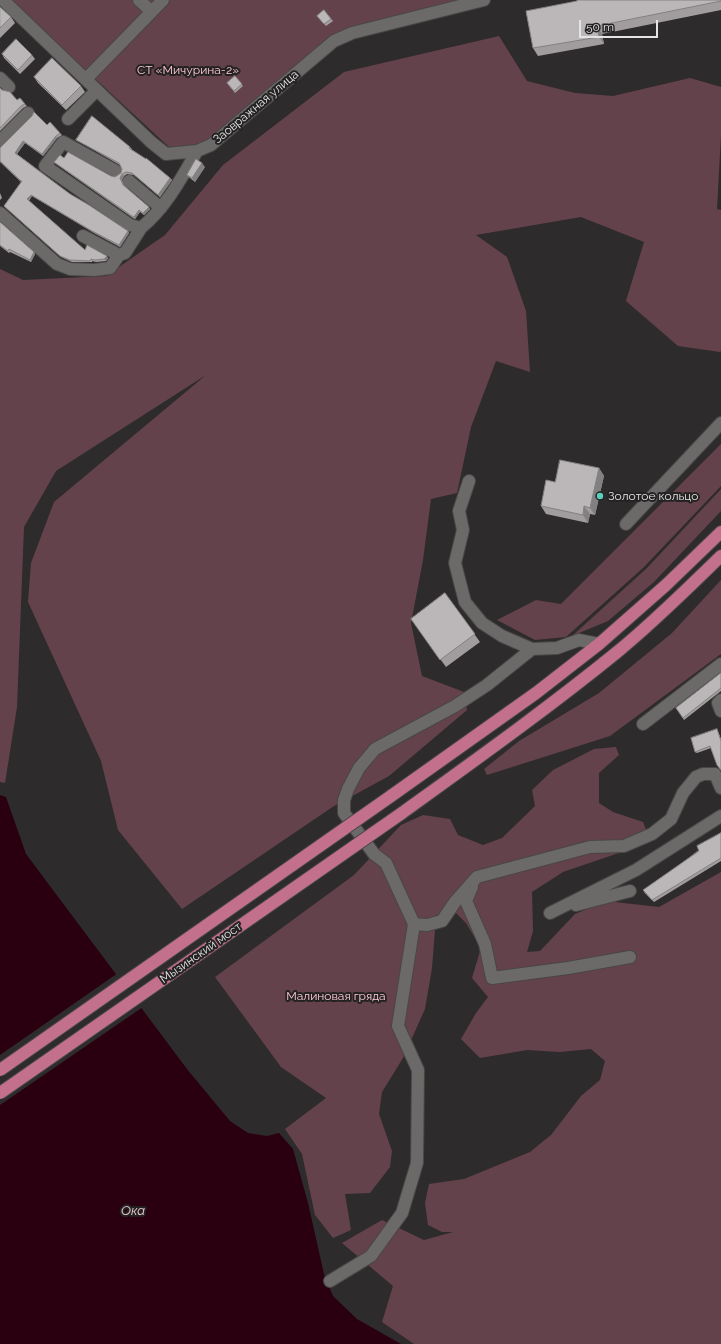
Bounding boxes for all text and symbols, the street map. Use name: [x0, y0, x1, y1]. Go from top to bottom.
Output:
scale bar: [581, 12, 660, 38]
text: 50 m: [586, 20, 614, 34]
park label: СТ «Мичурина-2»: [137, 63, 239, 77]
street label: Заовражная улица: [210, 67, 302, 147]
place label: Золотое кольцо: [608, 489, 698, 503]
marker: Золотое кольцо: [595, 491, 605, 501]
street label: Мызинский мост: [157, 919, 245, 987]
park label: Малиновая гряда: [286, 989, 386, 1003]
water label: Ока: [121, 1203, 145, 1219]

